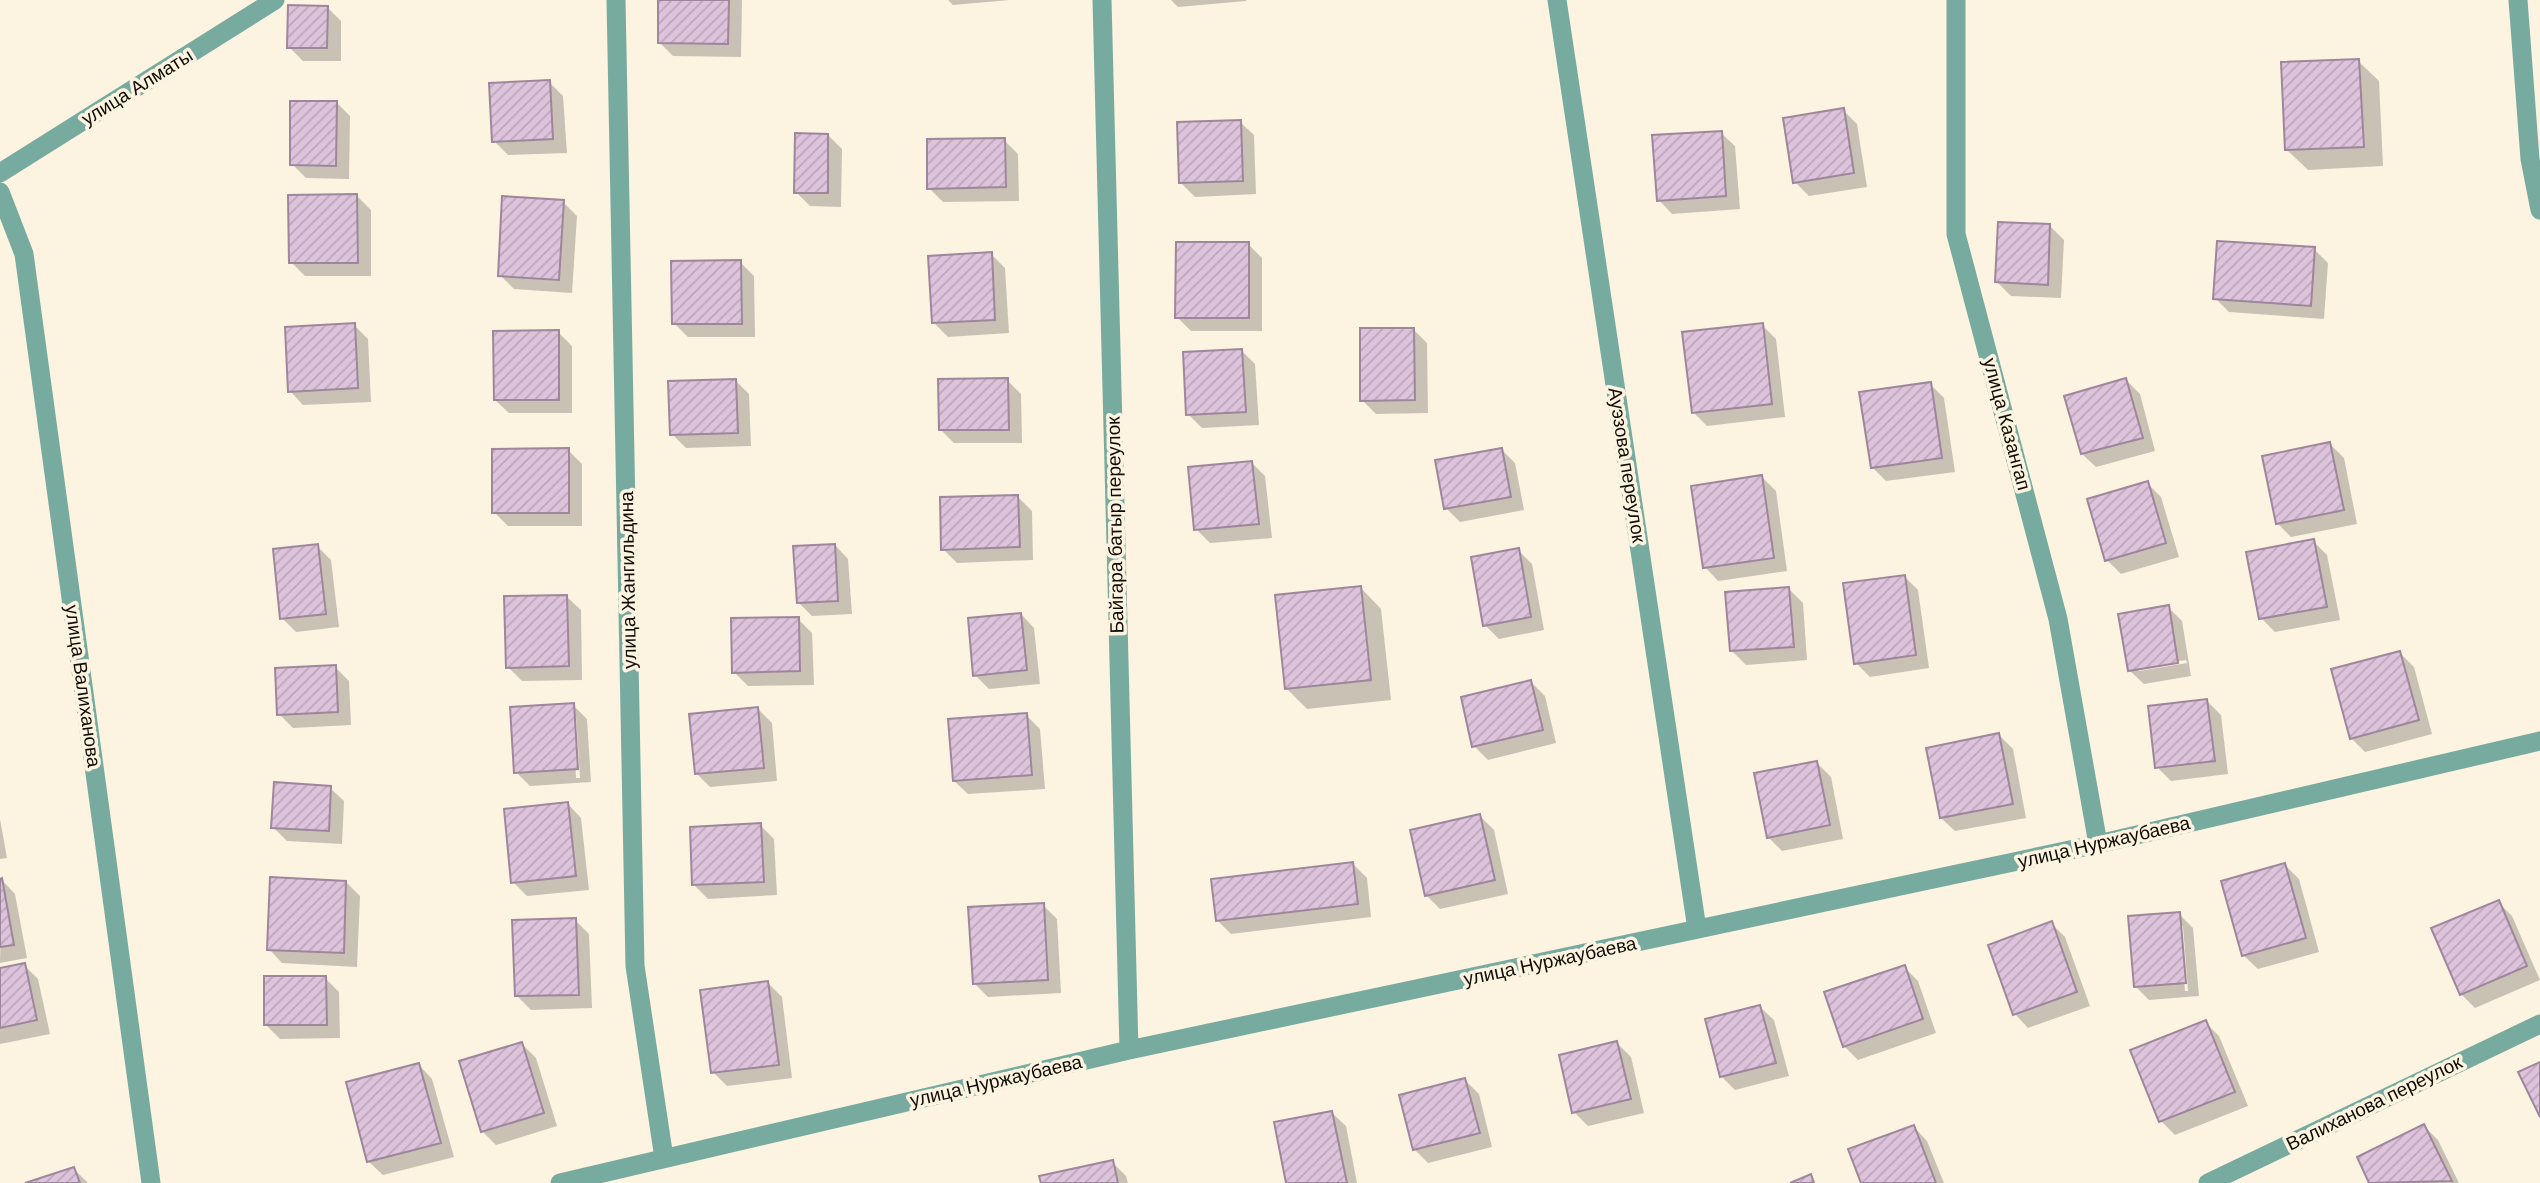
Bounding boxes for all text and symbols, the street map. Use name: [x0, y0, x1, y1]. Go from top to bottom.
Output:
street label: улица Алматы: [78, 44, 196, 130]
street label: улица Казангап: [1979, 356, 2035, 492]
street label: Ауэзова переулок: [1604, 386, 1650, 545]
street label: Байгара батыр переулок: [1103, 416, 1127, 634]
street label: улица Жангильдина: [616, 491, 640, 669]
street label: улица Валиханова: [61, 603, 105, 769]
street label: улица Нуржаубаева: [2016, 812, 2192, 872]
street label: улица Нуржаубаева: [1462, 932, 1639, 990]
street label: улица Нуржаубаева: [908, 1051, 1084, 1111]
street label: Валиханова переулок: [2283, 1051, 2466, 1155]

